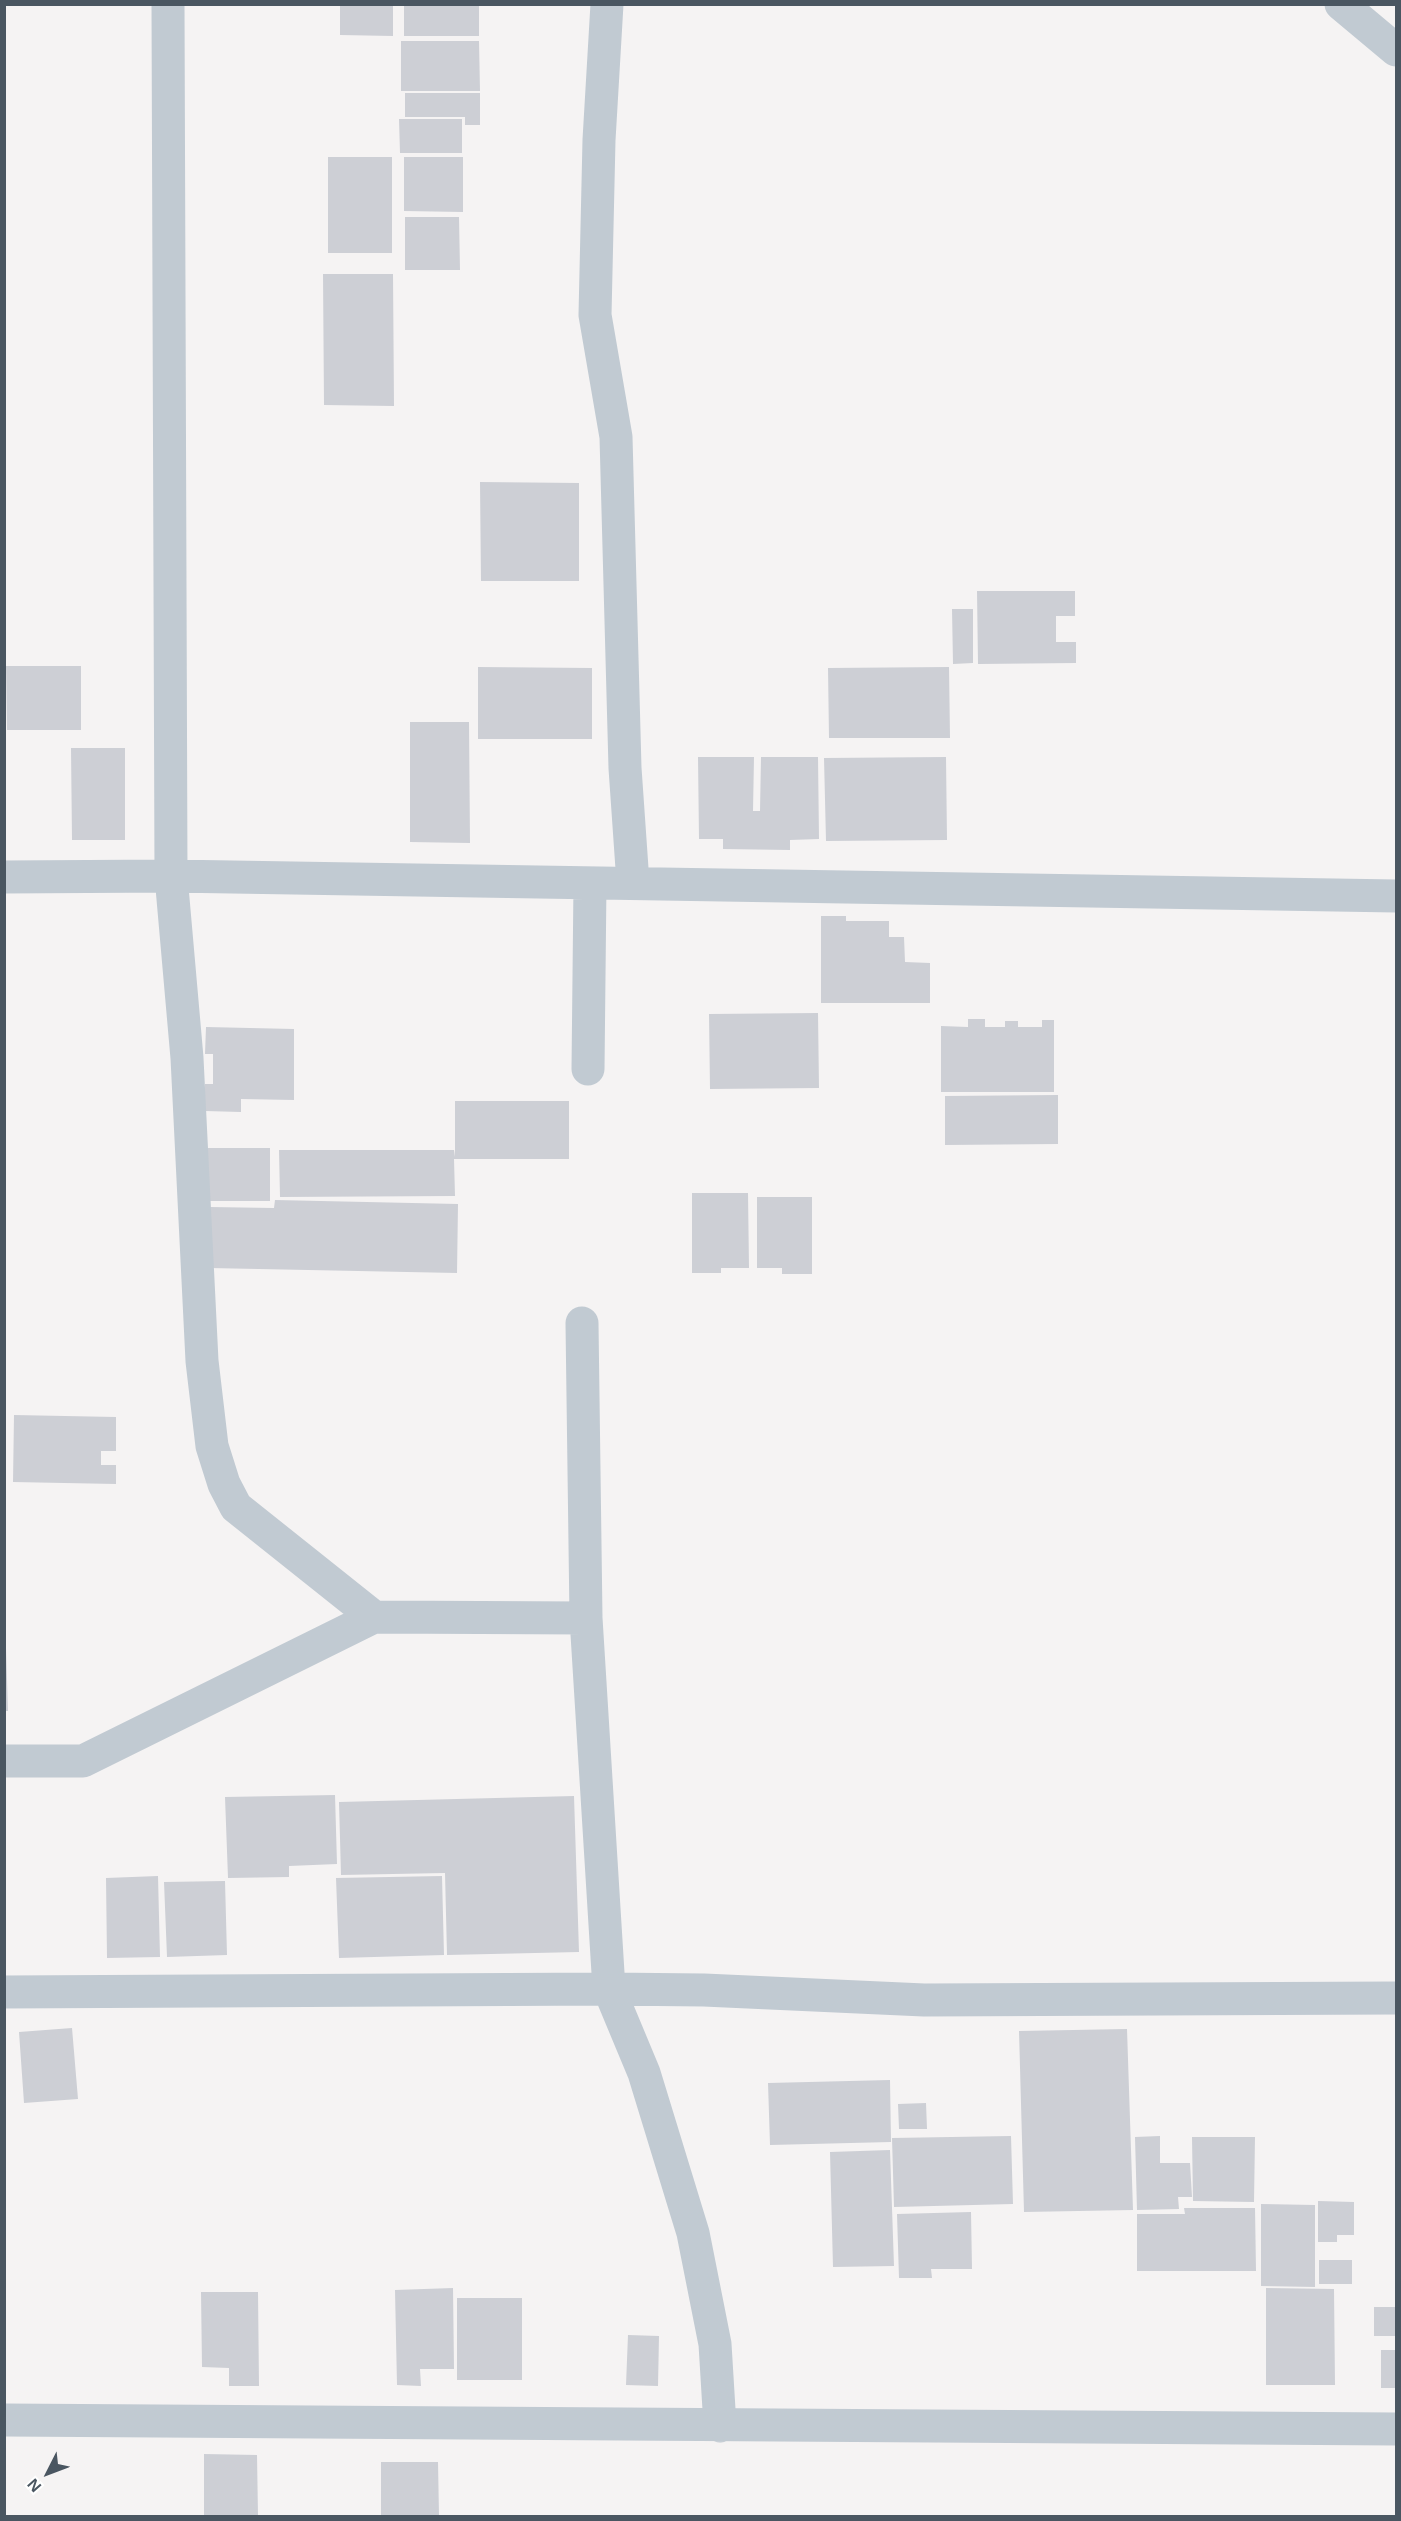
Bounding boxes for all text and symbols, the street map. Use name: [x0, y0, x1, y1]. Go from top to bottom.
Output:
north arrow: [18, 2443, 78, 2503]
text: N: [24, 2475, 44, 2495]

